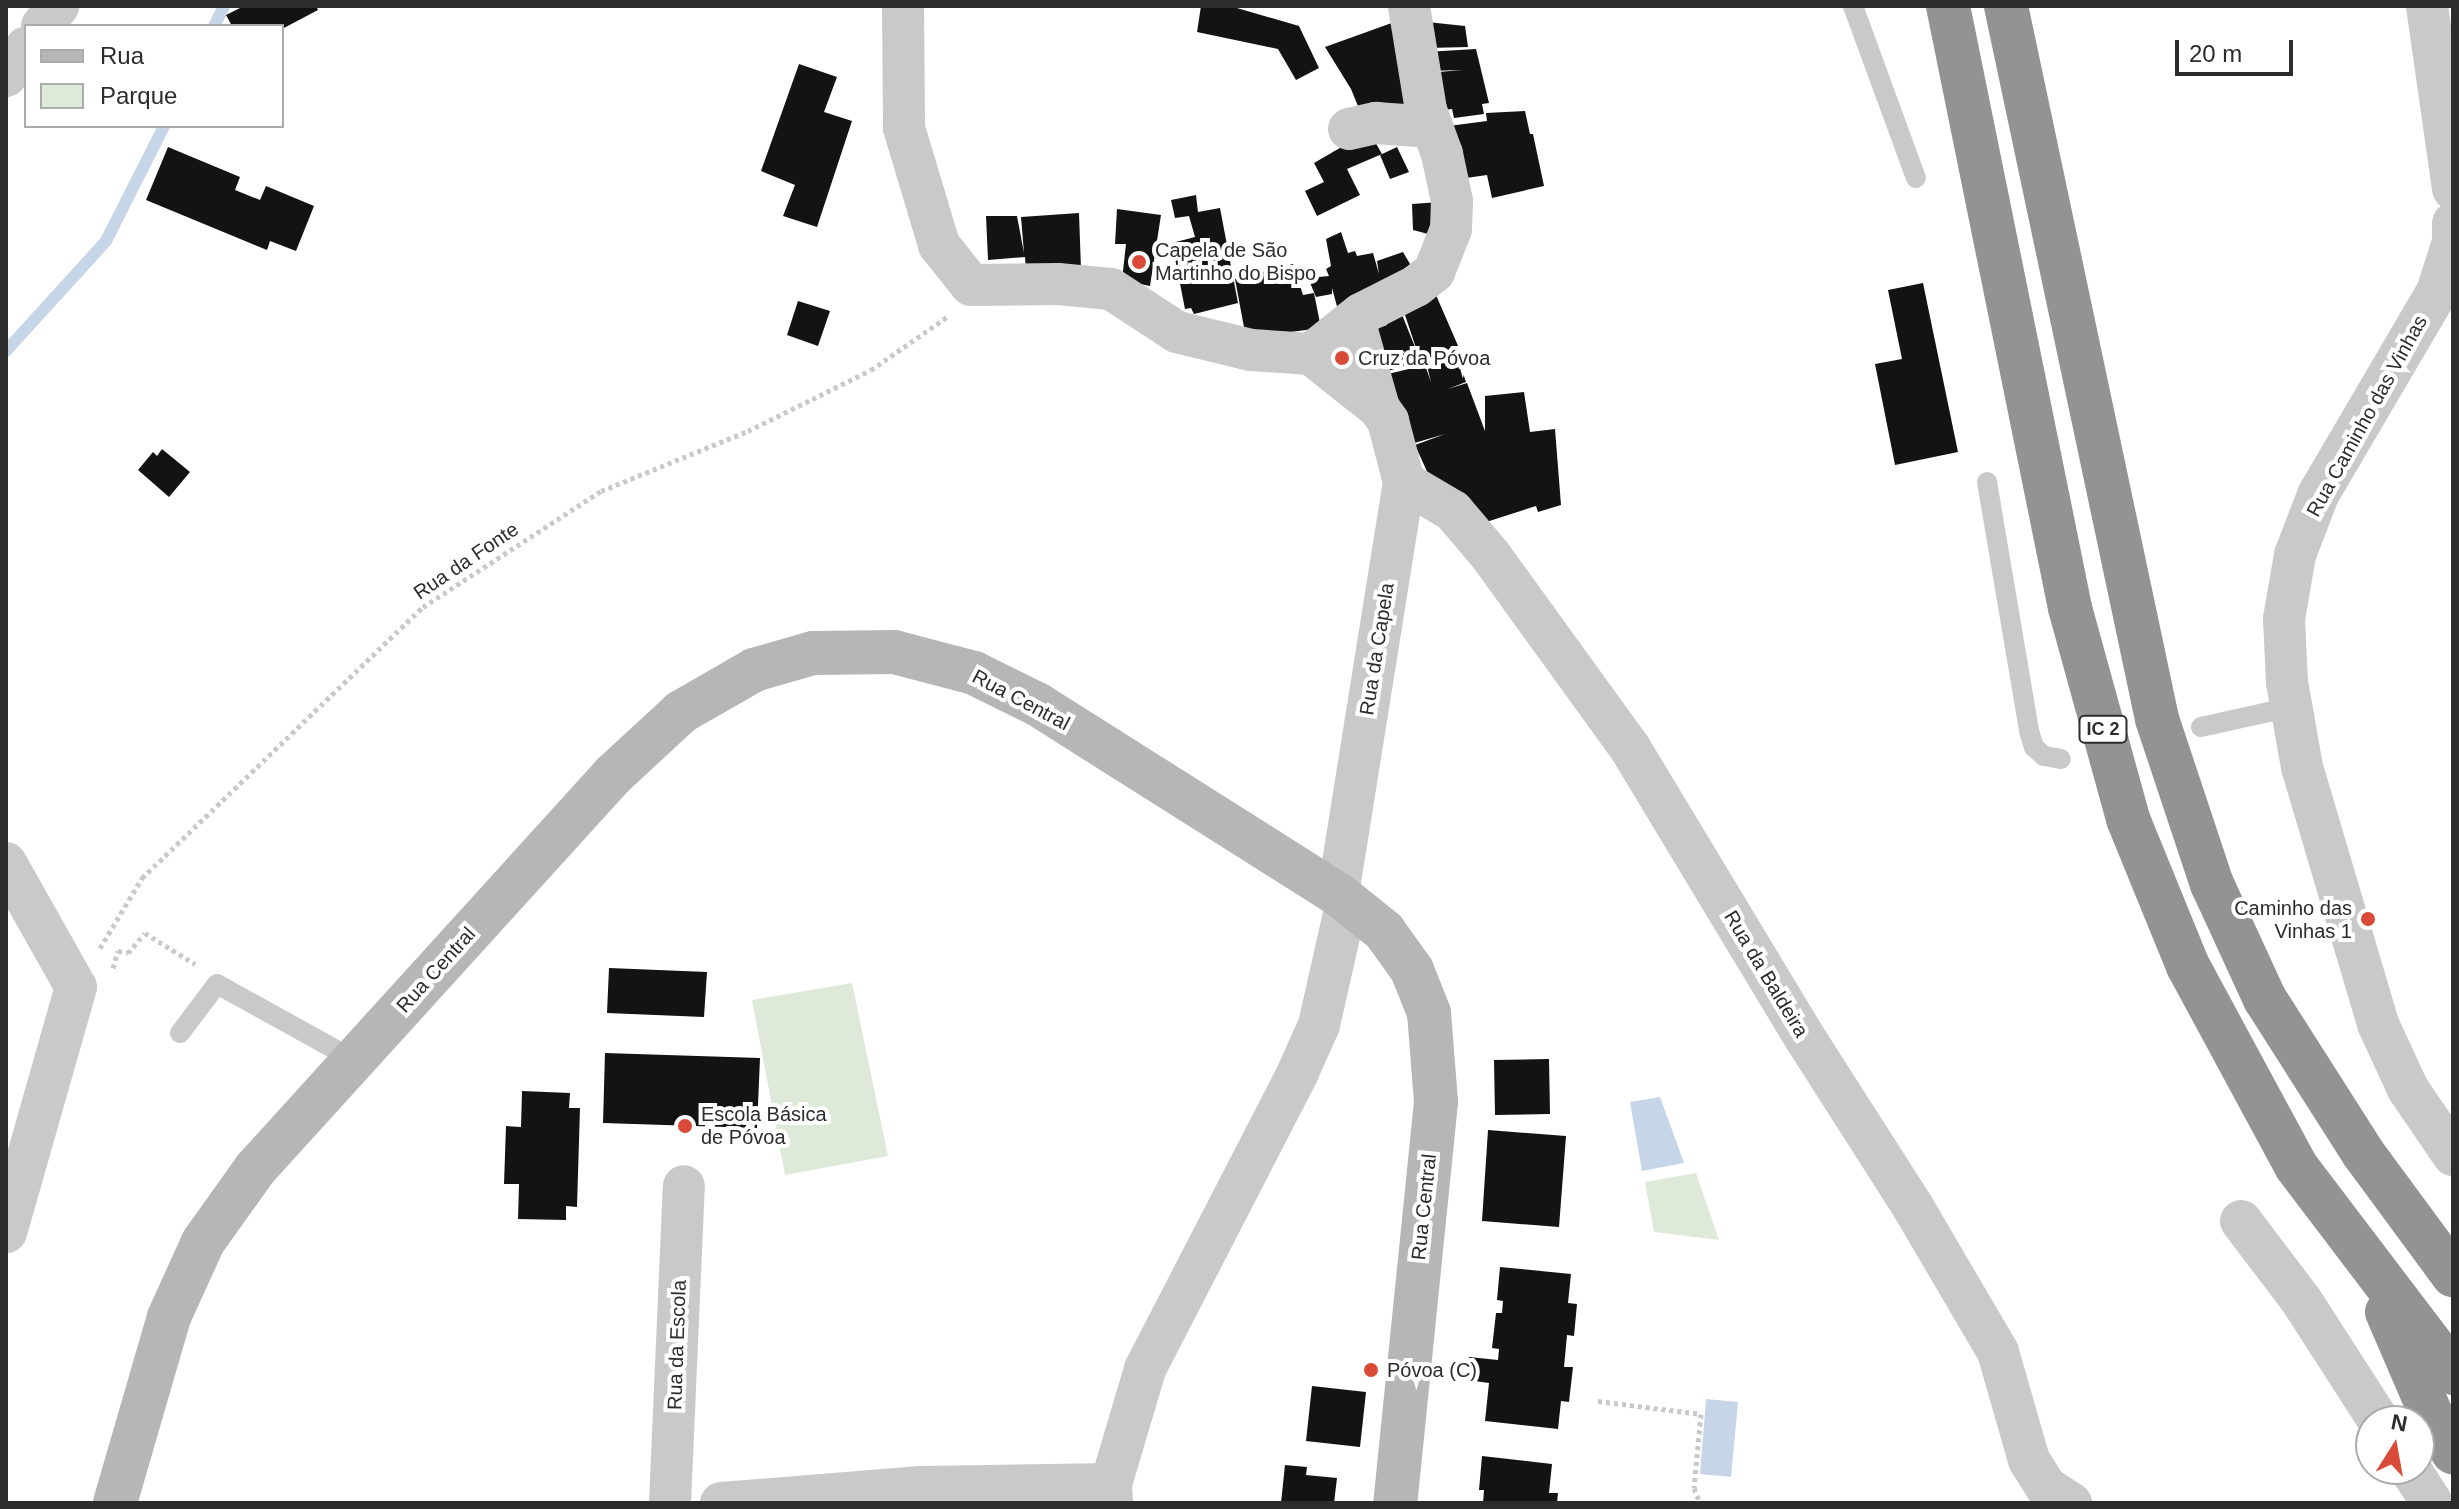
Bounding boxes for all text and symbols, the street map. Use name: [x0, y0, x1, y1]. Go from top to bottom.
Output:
legend: [24, 24, 284, 128]
scale bar: [2179, 24, 2297, 74]
text: 20 m: [2189, 40, 2242, 67]
text: Rua: [100, 42, 144, 69]
text: Parque: [100, 82, 177, 109]
place label: Capela de São Martinho do Bispo: [1155, 238, 1316, 285]
marker: Capela de São Martinho do Bispo: [1130, 253, 1148, 271]
street label: Rua Caminho das Vinhas: [2302, 311, 2432, 521]
place label: Cruz da Póvoa: [1358, 346, 1490, 370]
marker: Cruz da Póvoa: [1333, 349, 1351, 367]
street label: Rua da Fonte: [409, 517, 523, 605]
street label: Rua da Capela: [1355, 581, 1399, 717]
street label: Rua Central: [968, 664, 1074, 736]
road number: IC 2: [2077, 715, 2129, 743]
place label: Caminho das Vinhas 1: [2234, 896, 2352, 943]
street label: Rua da Baldeira: [1719, 906, 1813, 1042]
marker: Caminho das Vinhas 1: [2359, 910, 2377, 928]
street label: Rua Central: [391, 922, 481, 1018]
place label: Escola Básica de Póvoa: [701, 1102, 827, 1149]
marker: Escola Básica de Póvoa: [676, 1117, 694, 1135]
street label: Rua Central: [1406, 1153, 1442, 1261]
street label: Rua da Escola: [663, 1280, 691, 1410]
place label: Póvoa (C): [1387, 1358, 1477, 1382]
marker: Póvoa (C): [1362, 1361, 1380, 1379]
north arrow: [2355, 1405, 2435, 1485]
text: N: [2389, 1409, 2409, 1437]

